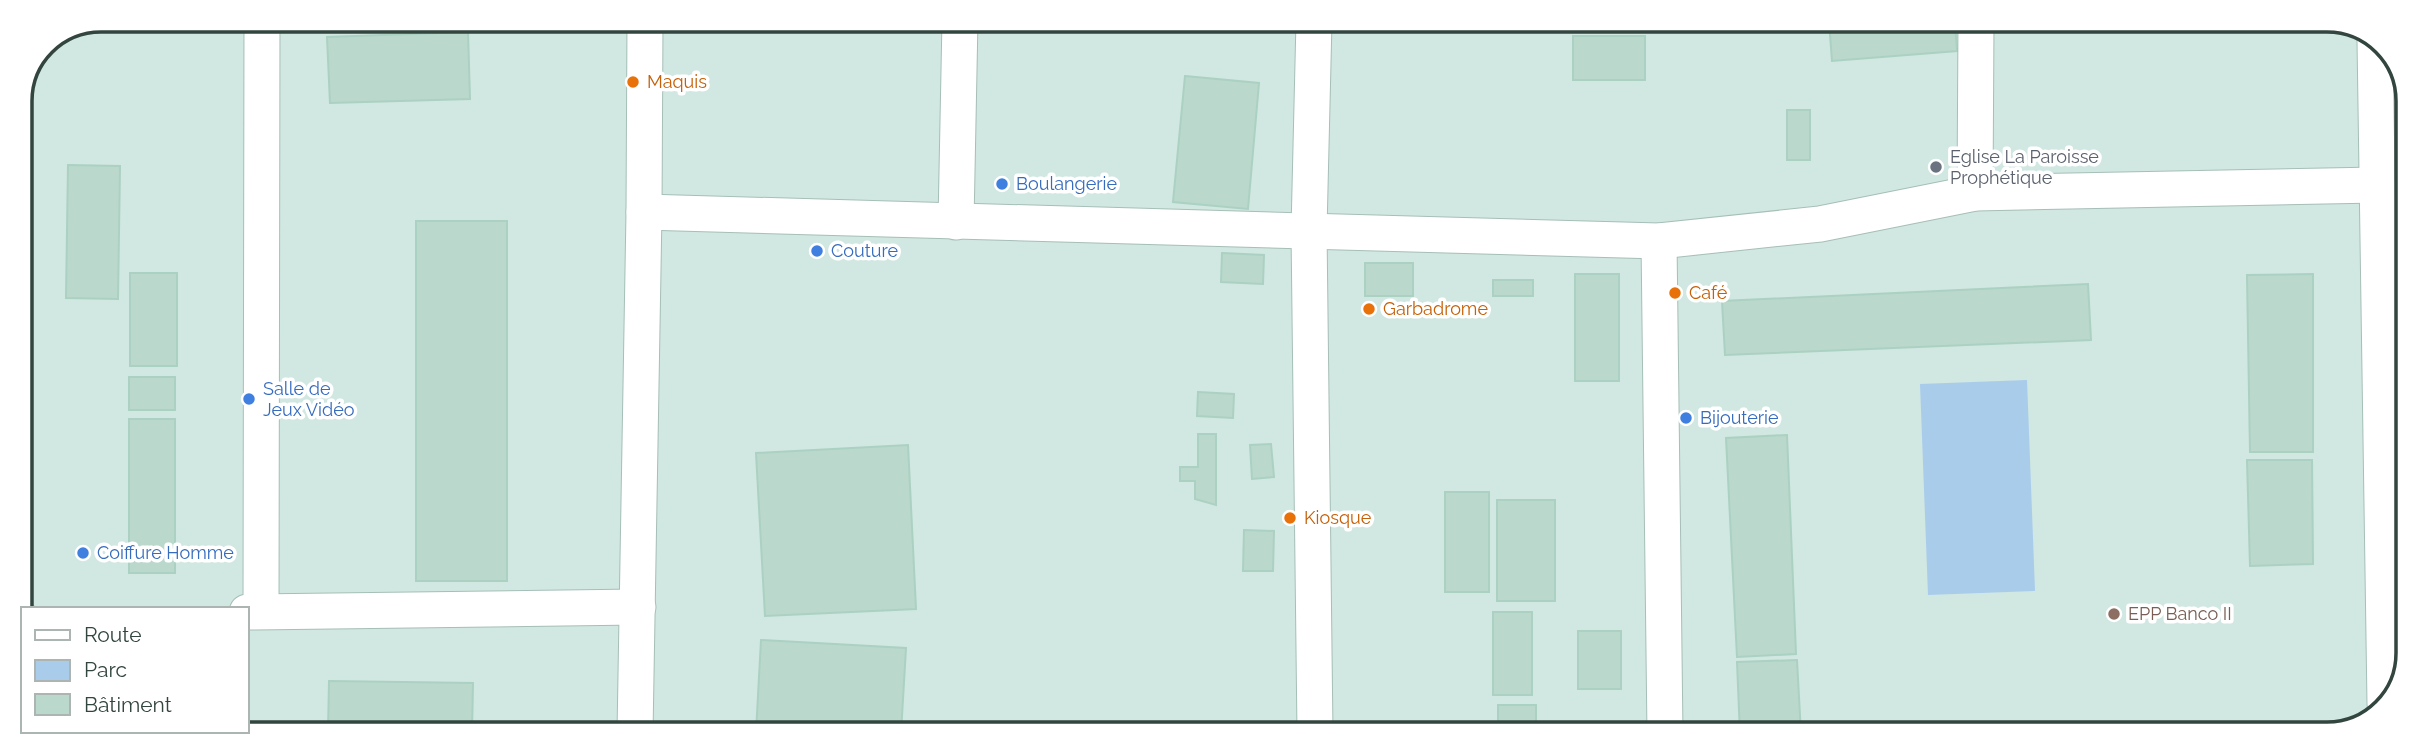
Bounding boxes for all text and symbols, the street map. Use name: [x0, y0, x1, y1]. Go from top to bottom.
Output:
place label: Maquis: [647, 71, 707, 92]
marker: Maquis: [625, 74, 641, 90]
place label: Eglise La Paroisse Prophétique: [1950, 146, 2099, 188]
marker: Eglise La Paroisse Prophétique: [1928, 159, 1944, 175]
place label: Boulangerie: [1016, 173, 1118, 194]
marker: Boulangerie: [994, 176, 1010, 192]
place label: Couture: [831, 240, 898, 261]
marker: Couture: [809, 243, 825, 259]
place label: Café: [1689, 282, 1728, 303]
marker: Café: [1667, 285, 1683, 301]
place label: Garbadrome: [1383, 298, 1488, 319]
marker: Garbadrome: [1361, 301, 1377, 317]
place label: Salle de Jeux Vidéo: [263, 378, 355, 420]
marker: Salle de Jeux Vidéo: [241, 391, 257, 407]
place label: Bijouterie: [1700, 407, 1779, 428]
marker: Bijouterie: [1678, 410, 1694, 426]
place label: Kiosque: [1304, 507, 1372, 528]
marker: Kiosque: [1282, 510, 1298, 526]
place label: Coiffure Homme: [97, 542, 234, 563]
marker: Coiffure Homme: [75, 545, 91, 561]
place label: EPP Banco II: [2128, 603, 2232, 624]
marker: EPP Banco II: [2106, 606, 2122, 622]
legend: [21, 607, 248, 733]
text: Route: [84, 622, 142, 647]
text: Parc: [84, 657, 127, 682]
text: Bâtiment: [84, 692, 172, 717]

